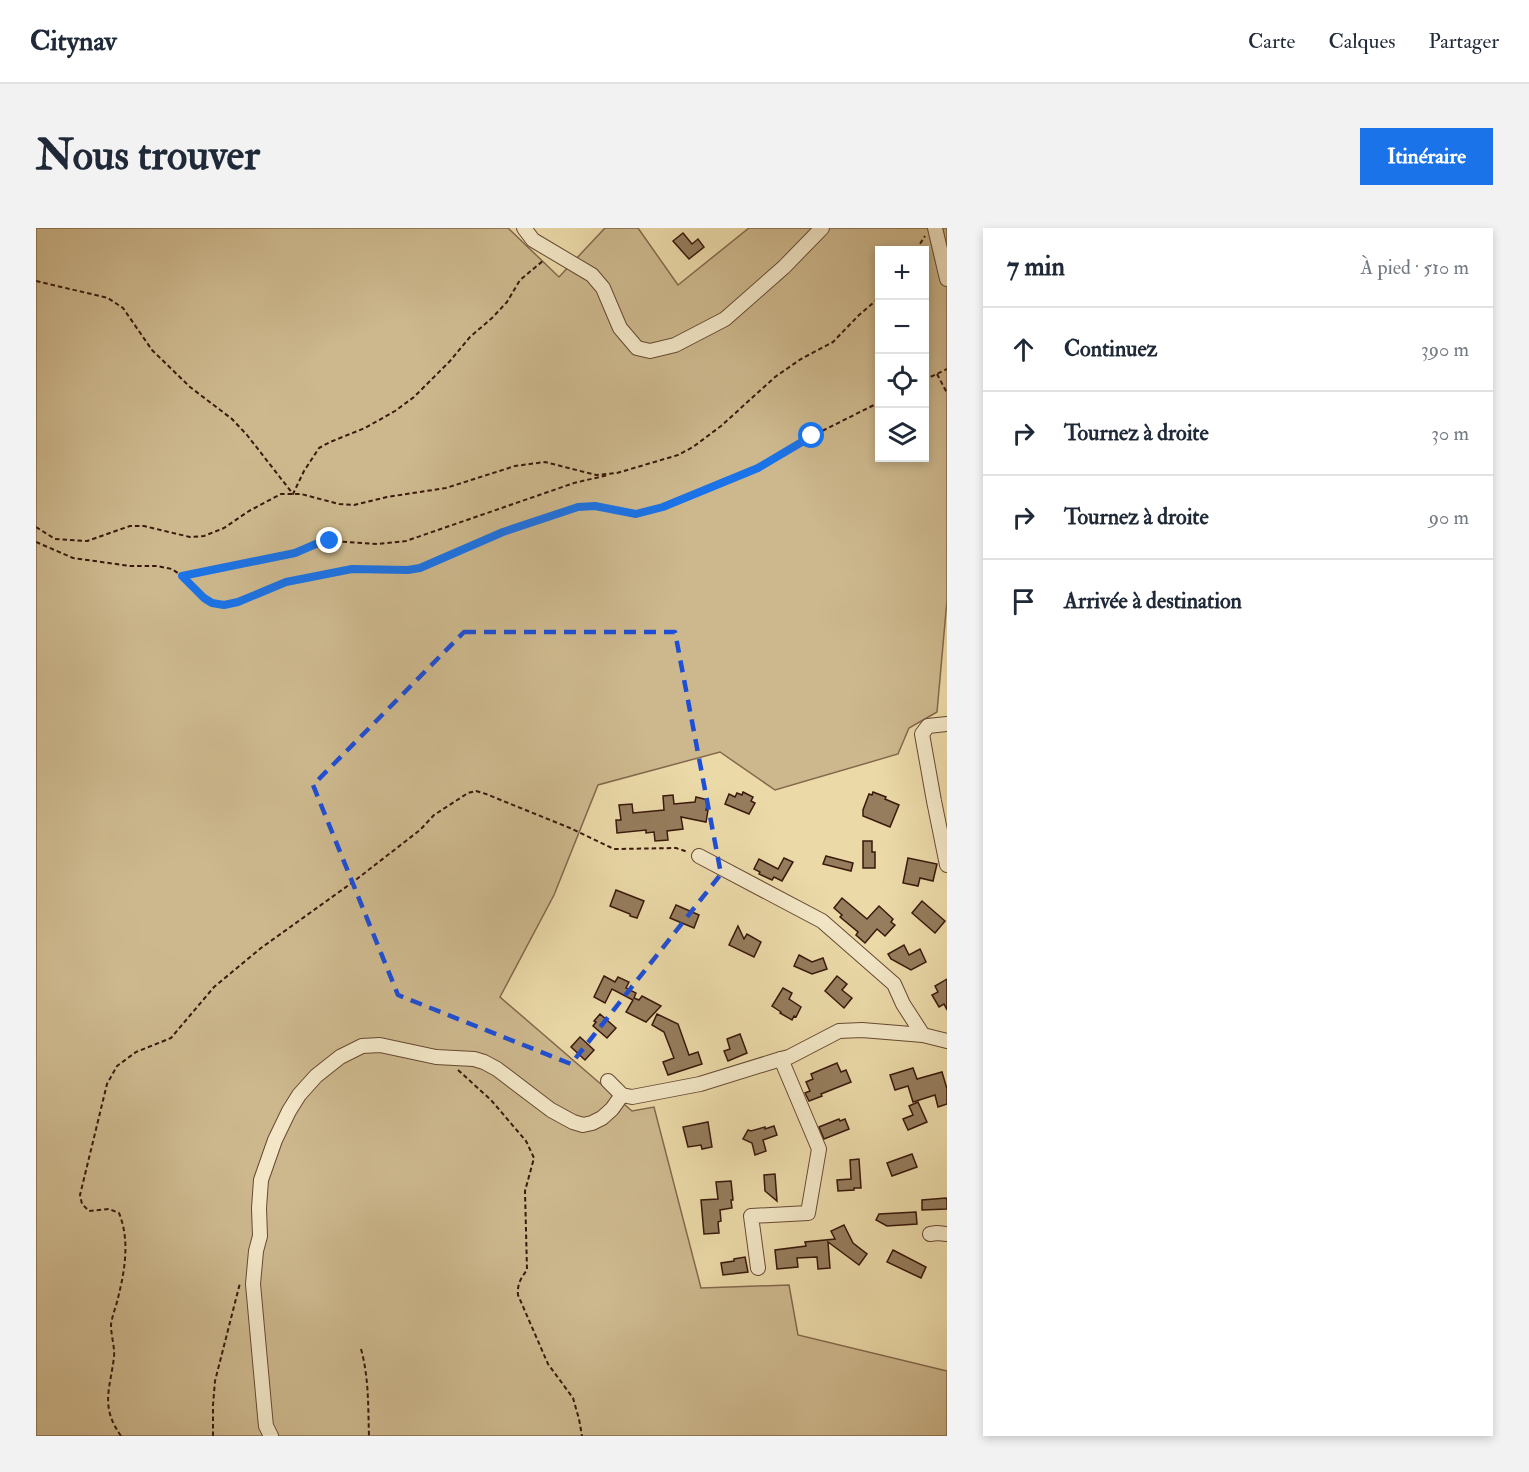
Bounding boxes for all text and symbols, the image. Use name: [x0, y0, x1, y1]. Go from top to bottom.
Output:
text: Citynav: [30, 24, 117, 59]
text: Carte: [1248, 28, 1295, 55]
text: Calques: [1328, 28, 1395, 55]
text: Partager: [1428, 28, 1499, 55]
button: Itinéraire: [1360, 128, 1493, 185]
text: Nous trouver: [36, 130, 260, 182]
map controls: [875, 246, 929, 462]
button: +: [875, 246, 929, 300]
text: 7 min: [1007, 251, 1065, 283]
text: À pied · 510 m: [1360, 255, 1469, 280]
button: −: [875, 300, 929, 354]
icon: ahead: [1007, 333, 1040, 366]
text: Continuez: [1064, 335, 1157, 363]
text: 390 m: [1421, 337, 1469, 362]
button: locate: [875, 354, 929, 408]
button: layers: [875, 408, 929, 462]
icon: right: [1007, 417, 1040, 450]
text: Tournez à droite: [1064, 419, 1209, 447]
text: 30 m: [1431, 421, 1469, 446]
route start: [798, 422, 824, 448]
icon: right: [1007, 501, 1040, 534]
text: Tournez à droite: [1064, 503, 1209, 531]
text: 90 m: [1429, 505, 1469, 530]
route end: [316, 527, 342, 553]
icon: arrive: [1007, 585, 1040, 618]
text: Arrivée à destination: [1064, 587, 1242, 615]

